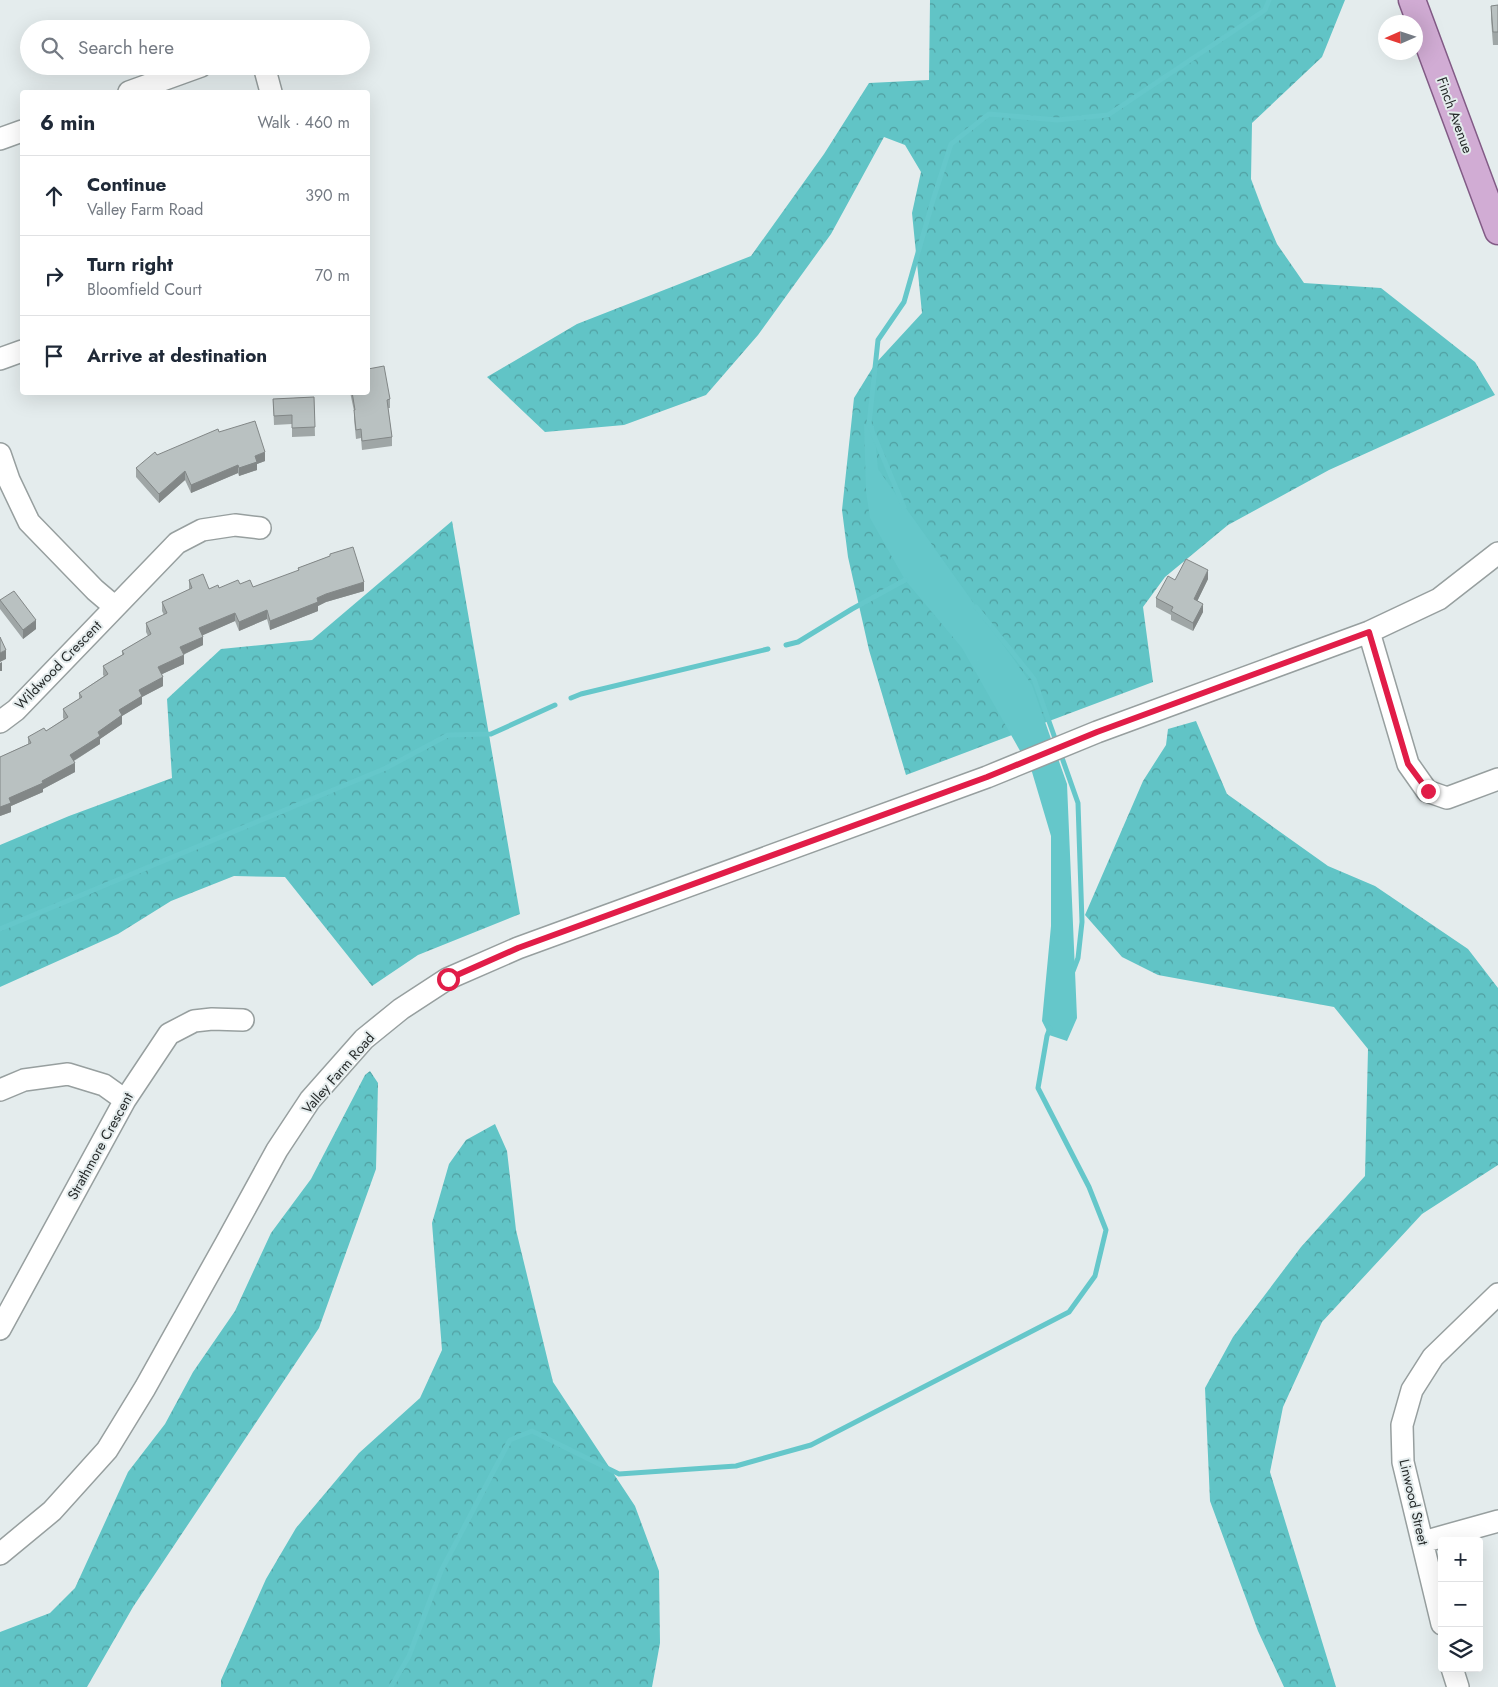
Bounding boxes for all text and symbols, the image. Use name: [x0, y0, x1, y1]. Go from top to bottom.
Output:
north arrow: [1378, 15, 1423, 60]
search box: [20, 20, 370, 75]
icon: search: [38, 34, 66, 62]
text: Search here: [78, 34, 174, 61]
street label: Finch Avenue: [1432, 74, 1478, 156]
text: 6 min: [40, 108, 95, 138]
text: Walk · 460 m: [258, 111, 350, 134]
text: Continue: [87, 171, 166, 198]
icon: ahead: [40, 182, 68, 210]
text: 390 m: [305, 184, 350, 207]
text: Valley Farm Road: [87, 198, 203, 221]
text: Turn right: [87, 251, 173, 278]
icon: right: [40, 262, 68, 290]
text: 70 m: [315, 264, 350, 287]
text: Bloomfield Court: [87, 278, 202, 301]
icon: arrive: [40, 342, 68, 370]
text: Arrive at destination: [87, 342, 267, 369]
street label: Wildwood Crescent: [10, 615, 106, 714]
route end: [1417, 780, 1440, 803]
route start: [437, 968, 460, 991]
street label: Valley Farm Road: [297, 1028, 379, 1118]
street label: Strathmore Crescent: [62, 1088, 138, 1203]
street label: Linwood Street: [1394, 1457, 1434, 1547]
map controls: [1438, 1537, 1483, 1672]
button: +: [1438, 1537, 1483, 1582]
button: −: [1438, 1582, 1483, 1627]
button: layers: [1438, 1627, 1483, 1672]

